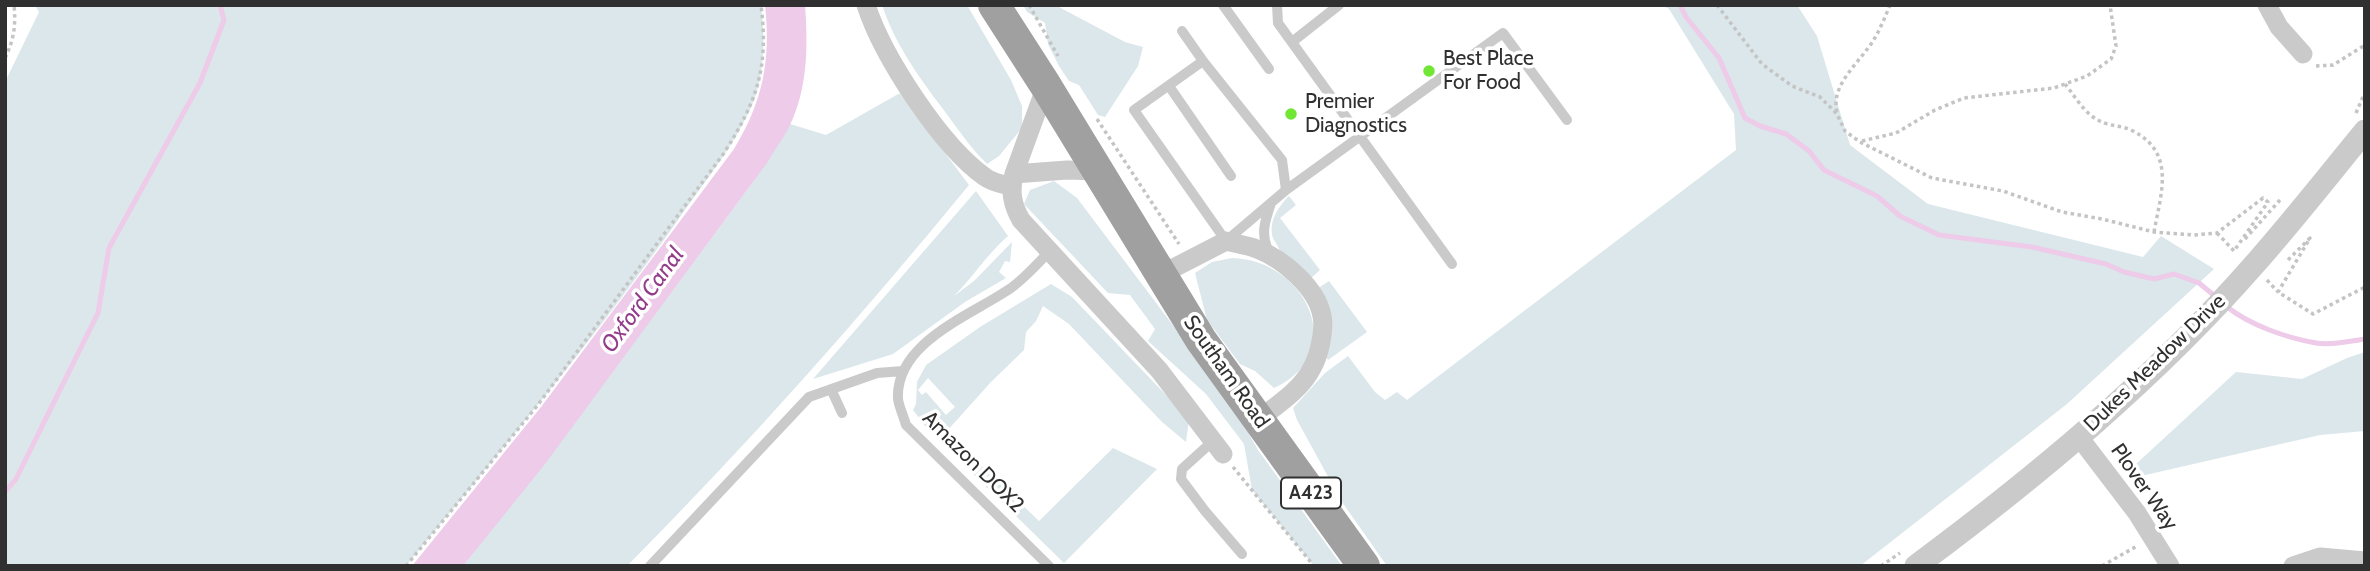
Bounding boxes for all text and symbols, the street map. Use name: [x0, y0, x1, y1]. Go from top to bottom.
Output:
place label: Best Place For Food: [1443, 46, 1534, 96]
marker: Best Place For Food: [1421, 63, 1437, 79]
place label: Premier Diagnostics: [1305, 89, 1407, 139]
marker: Premier Diagnostics: [1283, 106, 1299, 122]
water label: Oxford Canal: [596, 242, 690, 358]
street label: Dukes Meadow Drive: [2079, 289, 2231, 437]
street label: Southam Road: [1178, 311, 1274, 433]
street label: Amazon DOX2: [917, 406, 1029, 518]
street label: Plover Way: [2105, 439, 2183, 535]
road number: A423: [1281, 478, 1341, 508]

